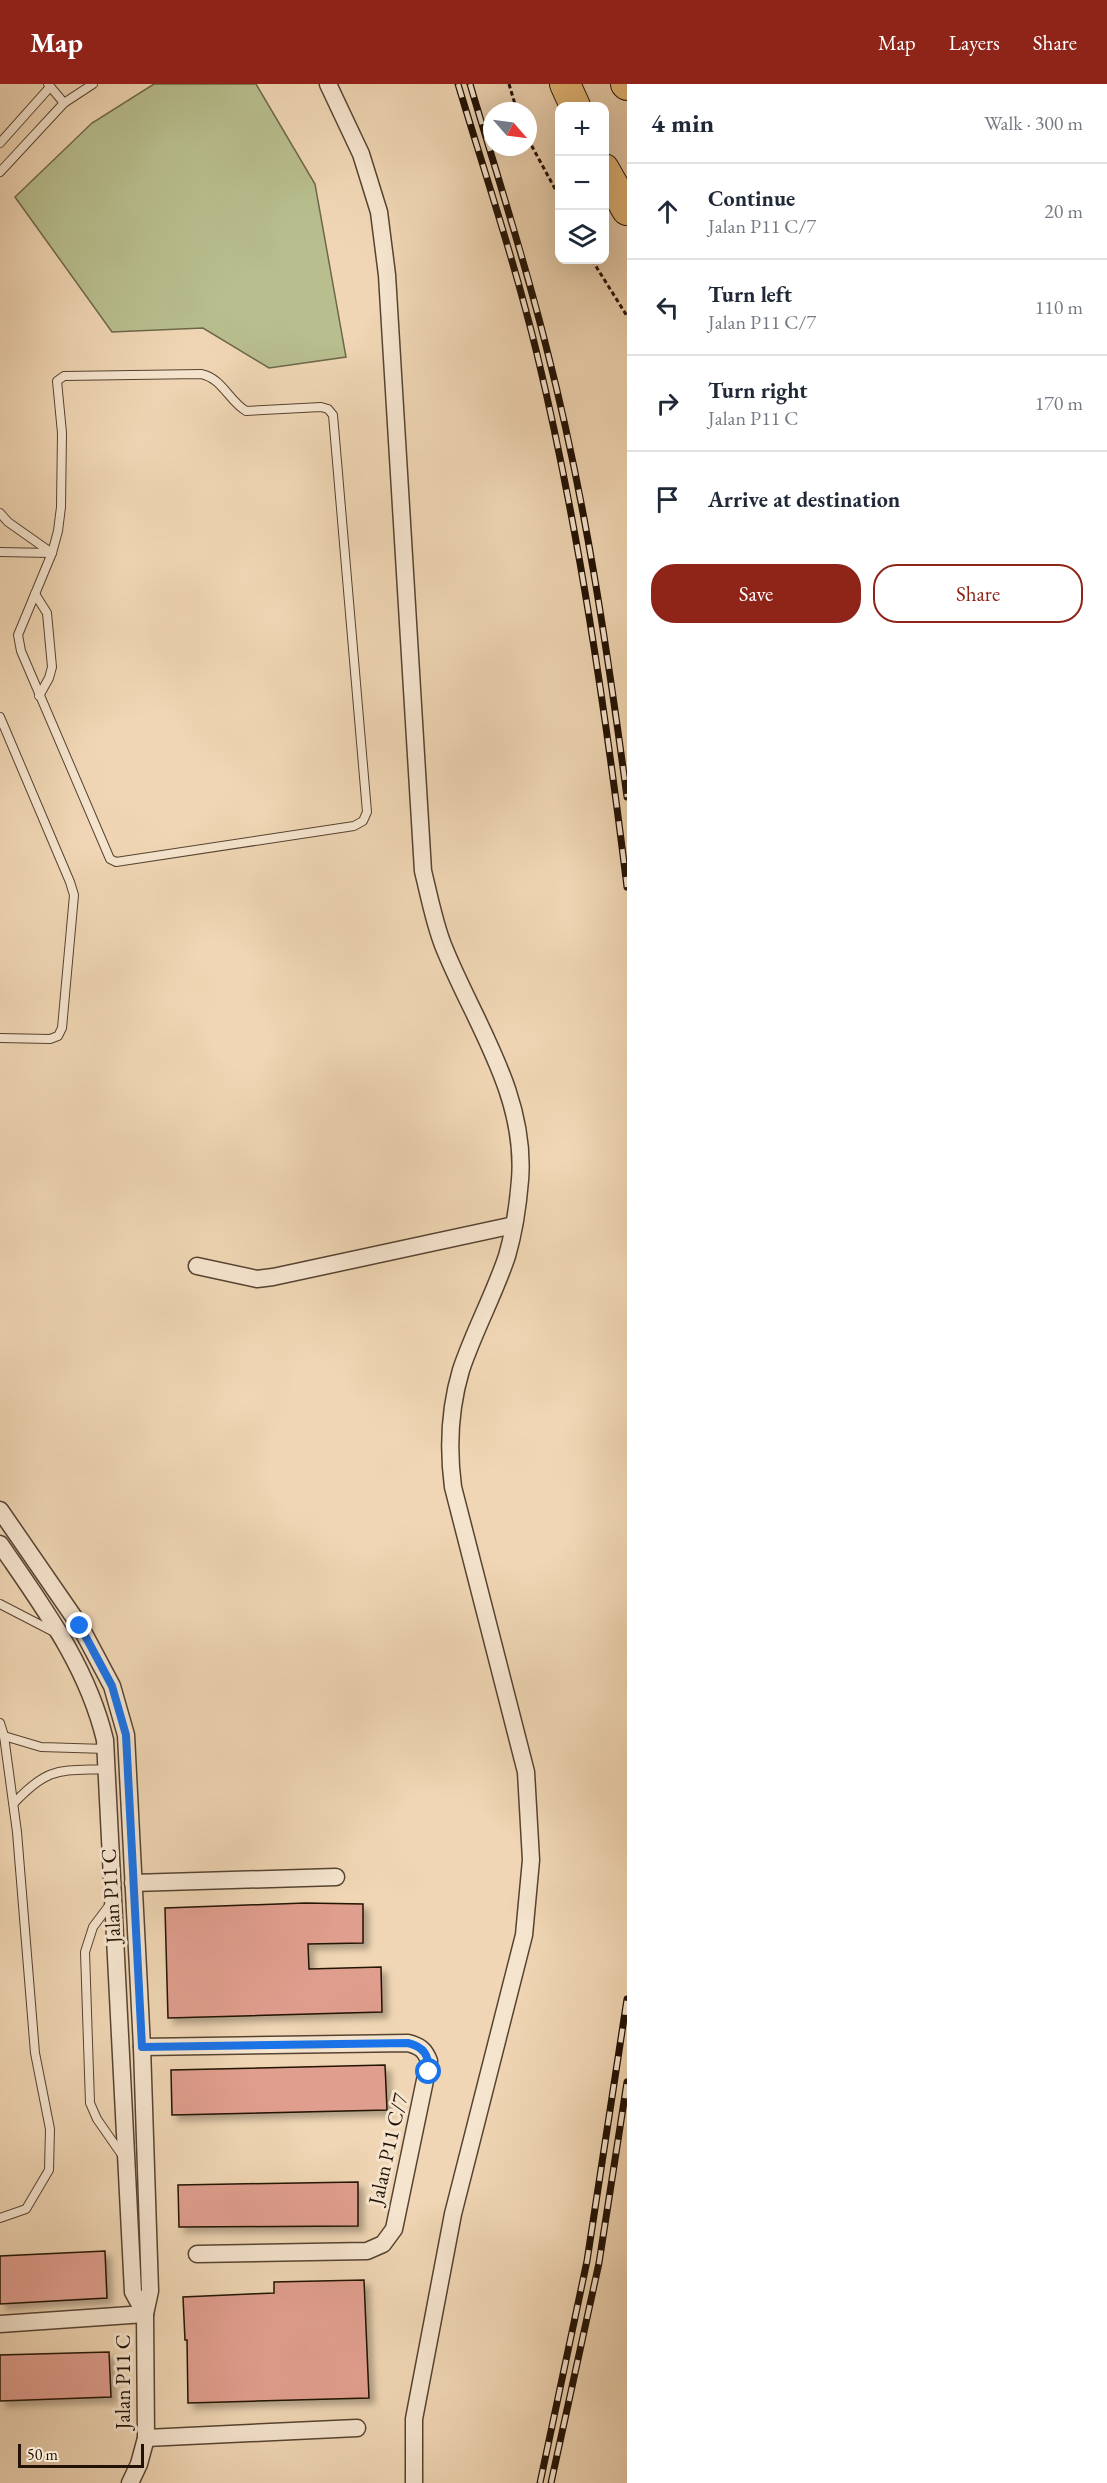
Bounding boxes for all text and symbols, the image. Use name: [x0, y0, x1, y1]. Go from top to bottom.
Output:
text: Map: [30, 24, 83, 60]
text: Map: [878, 29, 916, 56]
text: Layers: [949, 29, 1000, 56]
text: Share: [1033, 29, 1077, 56]
north arrow: [483, 102, 537, 156]
map controls: [555, 102, 609, 264]
button: +: [555, 102, 609, 156]
text: 4 min: [651, 106, 714, 140]
text: Walk · 300 m: [984, 110, 1083, 136]
button: −: [555, 156, 609, 210]
text: Continue: [708, 184, 795, 213]
icon: ahead: [651, 195, 684, 228]
text: 20 m: [1044, 198, 1083, 224]
button: layers: [555, 210, 609, 264]
text: Jalan P11 C/7: [708, 213, 816, 239]
text: Turn left: [708, 280, 792, 309]
icon: left: [651, 291, 684, 324]
text: 110 m: [1035, 294, 1083, 320]
text: Jalan P11 C/7: [708, 309, 816, 335]
text: Turn right: [708, 376, 807, 405]
icon: right: [651, 387, 684, 420]
text: 170 m: [1035, 390, 1083, 416]
text: Jalan P11 C: [708, 405, 799, 431]
icon: arrive: [651, 483, 684, 516]
text: Arrive at destination: [708, 485, 900, 514]
button: Save: [651, 564, 861, 623]
button: Share: [873, 564, 1083, 623]
route end: [66, 1612, 92, 1638]
street label: Jalan P11 C: [95, 1848, 127, 1946]
route start: [415, 2058, 441, 2084]
street label: Jalan P11 C/7: [361, 2090, 414, 2209]
street label: Jalan P11 C: [109, 2334, 136, 2432]
scale bar: [18, 2441, 144, 2468]
text: 50 m: [27, 2444, 58, 2465]

